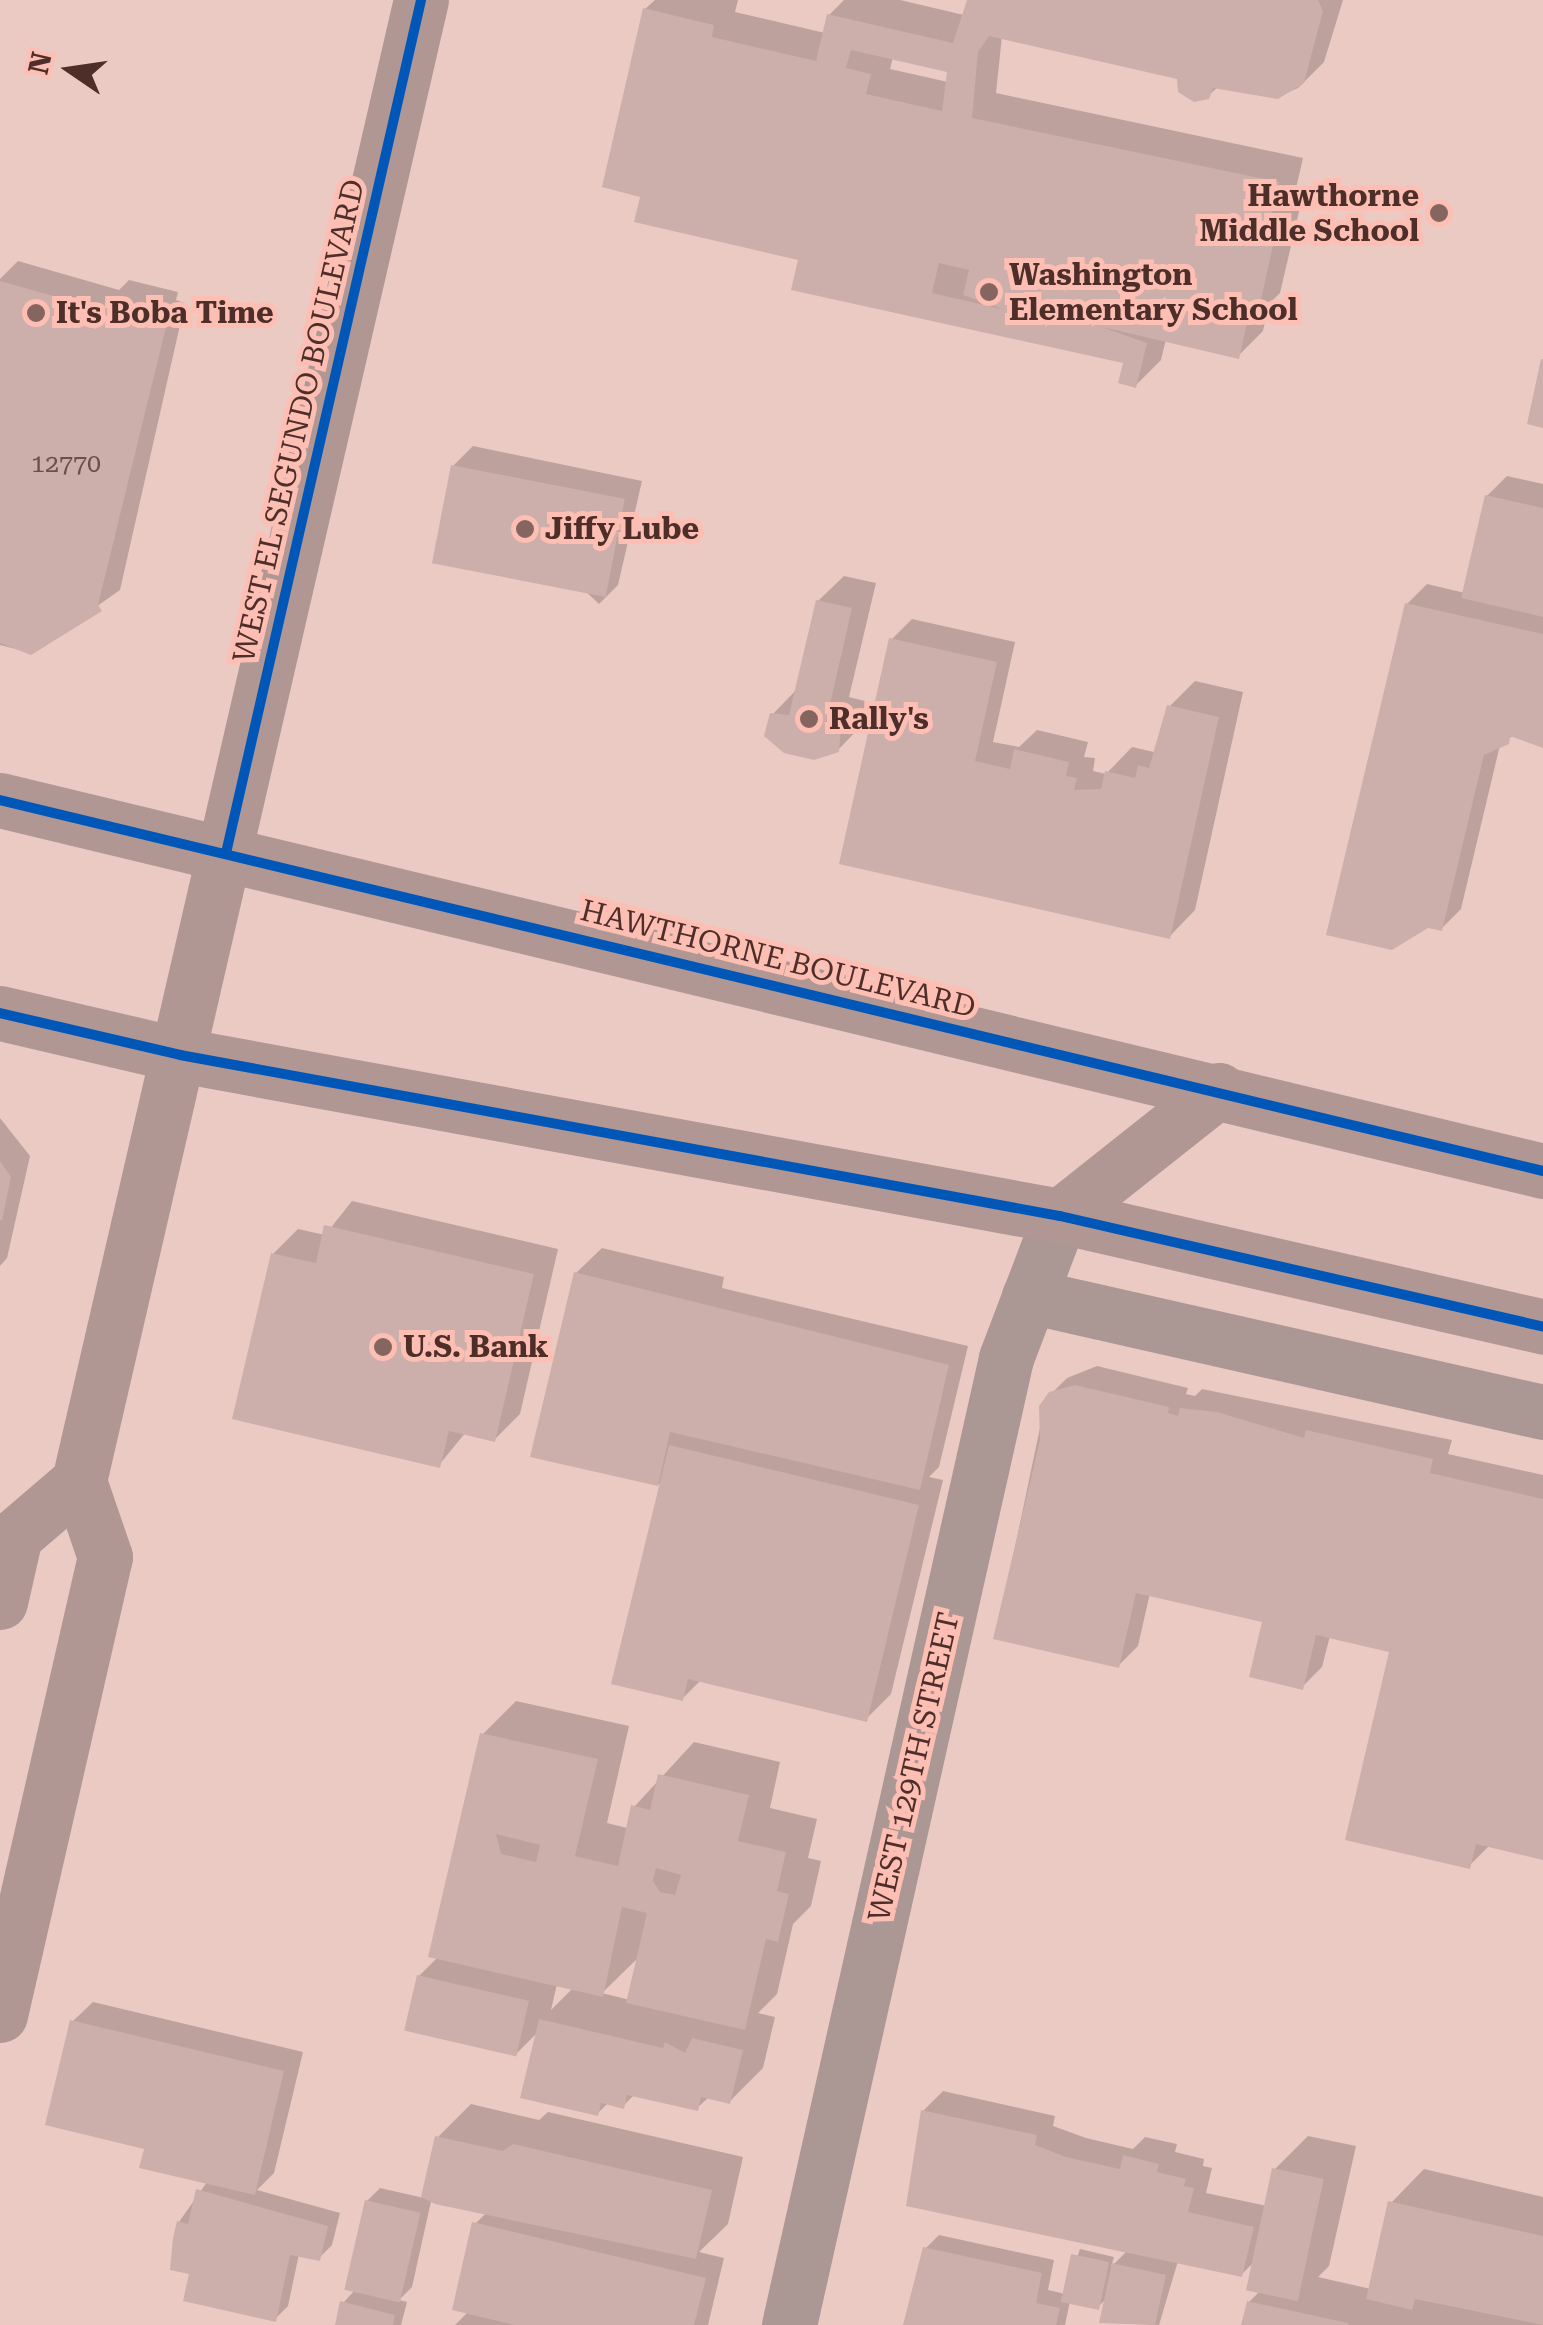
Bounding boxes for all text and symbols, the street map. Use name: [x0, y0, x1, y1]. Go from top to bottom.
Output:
north arrow: [20, 20, 120, 120]
text: N: [22, 49, 59, 77]
street label: WEST EL SEGUNDO BOULEVARD: [226, 176, 372, 666]
place label: Hawthorne Middle School: [1200, 178, 1419, 248]
marker: Hawthorne Middle School: [1428, 202, 1450, 224]
place label: Washington Elementary School: [1009, 257, 1298, 328]
marker: Washington Elementary School: [978, 281, 1000, 303]
place label: It's Boba Time: [56, 295, 274, 331]
marker: It's Boba Time: [25, 302, 47, 324]
house number: 12770: [31, 449, 101, 479]
place label: Jiffy Lube: [545, 511, 699, 547]
marker: Jiffy Lube: [514, 518, 536, 540]
place label: Rally's: [829, 701, 929, 737]
marker: Rally's: [798, 708, 820, 730]
street label: HAWTHORNE BOULEVARD: [577, 892, 979, 1026]
place label: U.S. Bank: [403, 1329, 549, 1365]
marker: U.S. Bank: [372, 1336, 394, 1358]
street label: WEST 129TH STREET: [861, 1609, 967, 1925]

